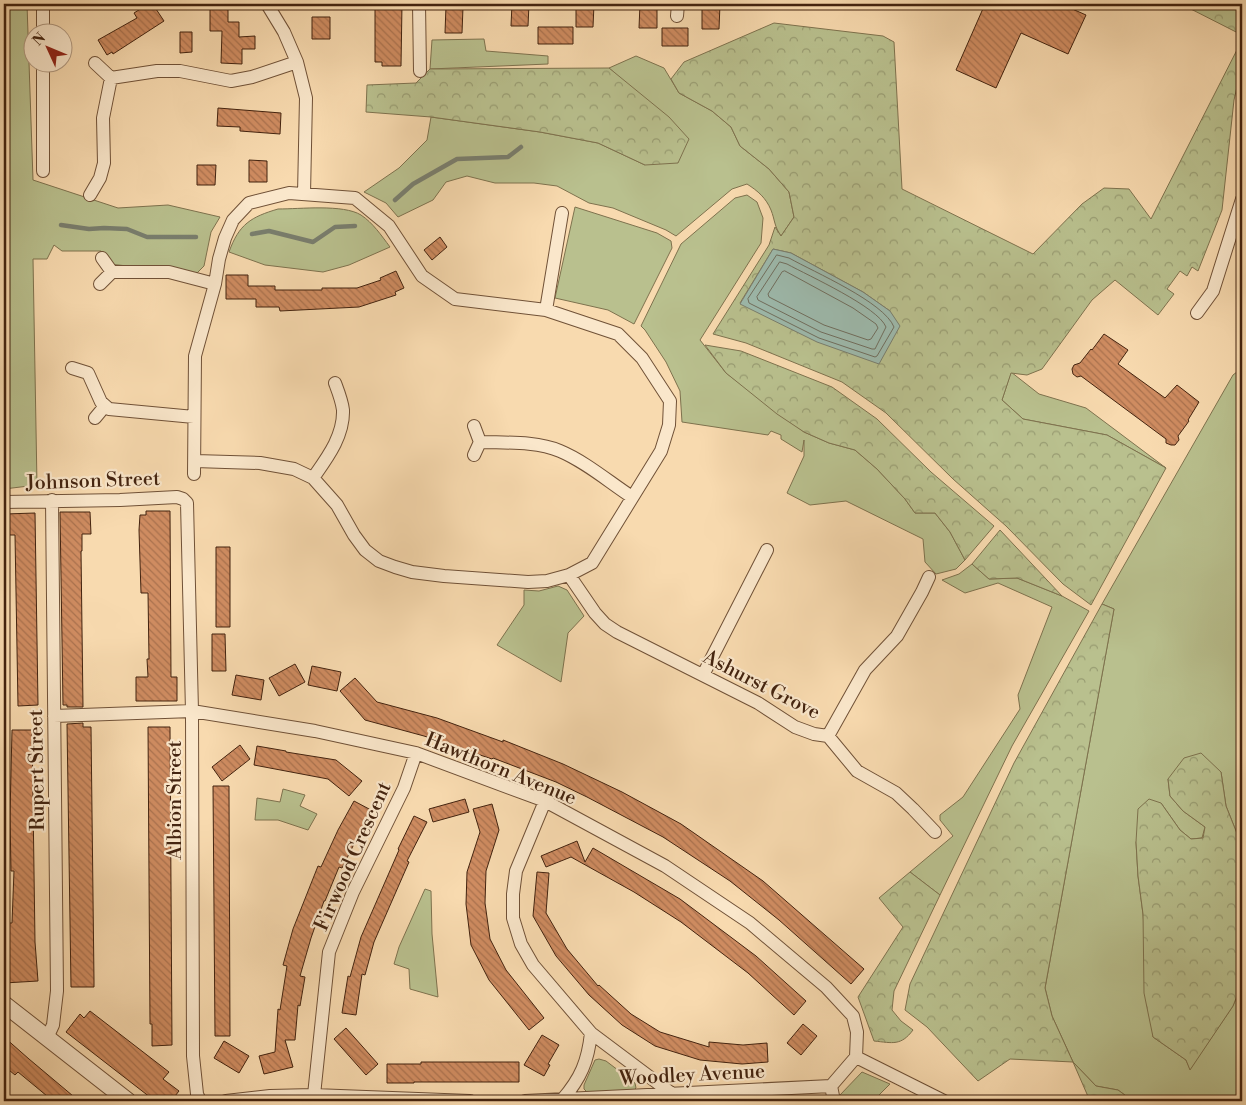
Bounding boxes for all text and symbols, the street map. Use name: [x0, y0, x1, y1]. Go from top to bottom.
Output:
north arrow: [22, 22, 72, 72]
text: N: [29, 29, 50, 50]
street label: Johnson Street: [25, 467, 160, 496]
street label: Ashurst Grove: [698, 645, 824, 726]
street label: Rupert Street: [24, 709, 51, 831]
street label: Hawthorn Avenue: [421, 728, 580, 811]
street label: Albion Street: [163, 740, 188, 861]
street label: Firwood Crescent: [309, 778, 397, 935]
street label: Woodley Avenue: [617, 1059, 766, 1092]

